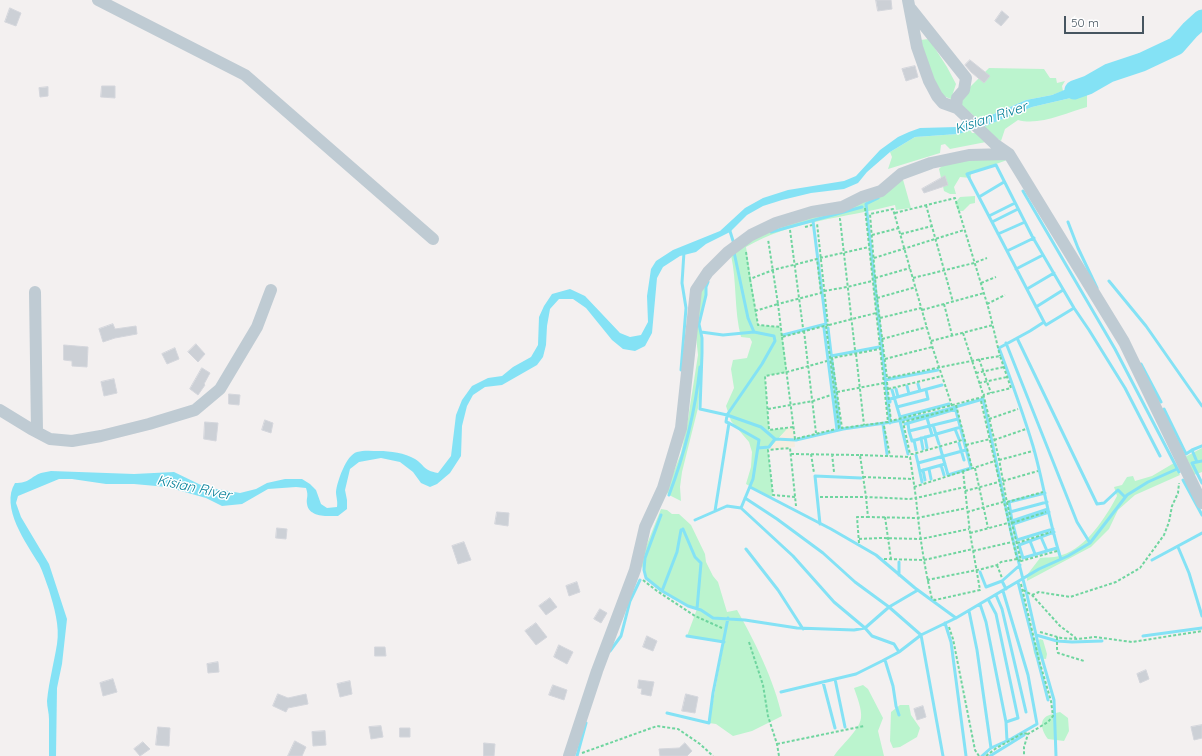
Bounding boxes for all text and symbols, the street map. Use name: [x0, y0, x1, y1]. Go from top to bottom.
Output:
scale bar: [1066, 8, 1146, 34]
text: 50 m: [1071, 15, 1099, 30]
water label: Kisian River: [953, 98, 1029, 138]
water label: Kisian River: [155, 472, 233, 504]

